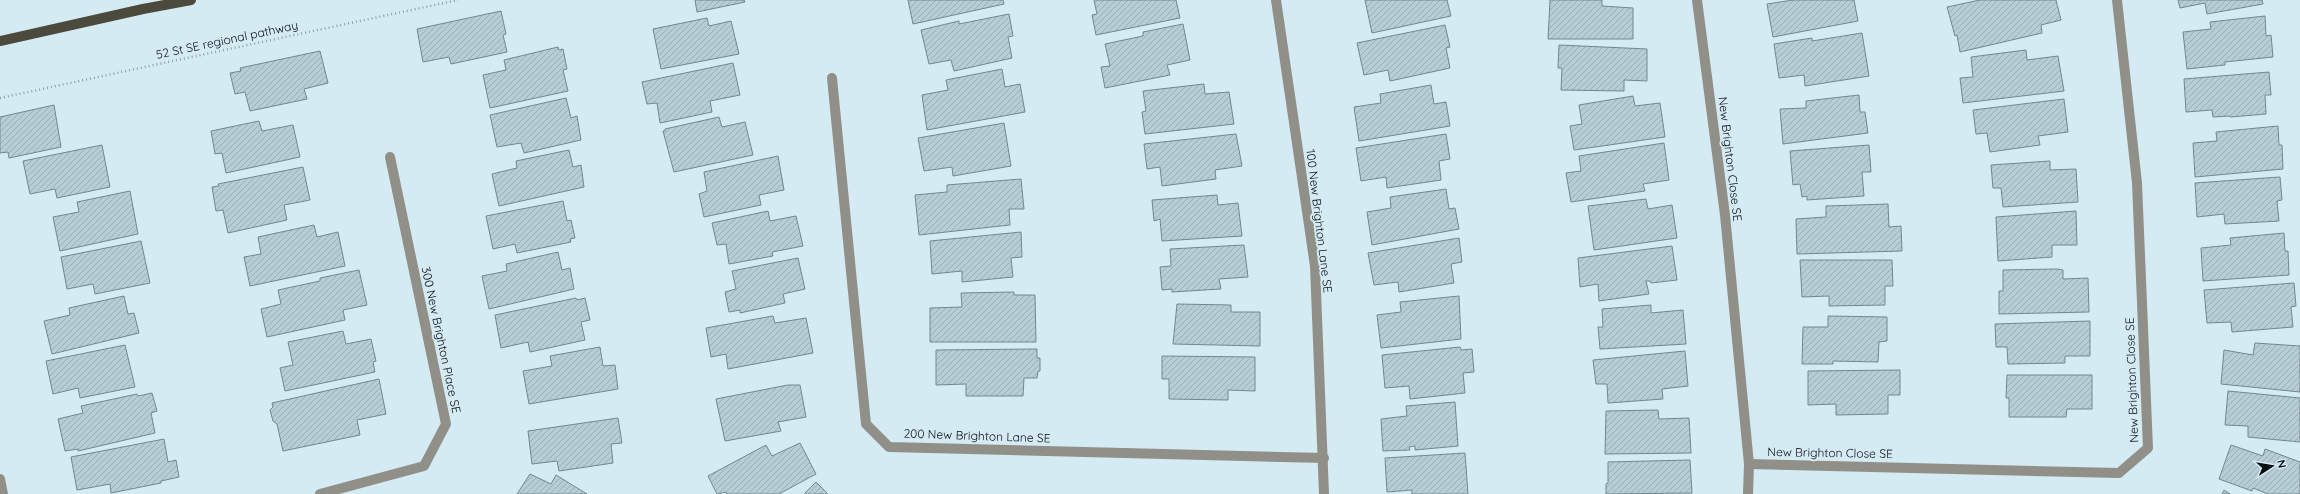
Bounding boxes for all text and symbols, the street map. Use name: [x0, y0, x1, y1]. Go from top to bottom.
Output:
street label: 52 St SE regional pathway: [155, 17, 299, 62]
street label: New Brighton Close SE: [1715, 96, 1746, 222]
street label: 100 New Brighton Lane SE: [1303, 148, 1336, 294]
street label: 300 New Brighton Place SE: [419, 265, 464, 415]
street label: New Brighton Close SE: [2122, 317, 2141, 443]
street label: 200 New Brighton Lane SE: [903, 425, 1051, 446]
street label: New Brighton Close SE: [1767, 444, 1893, 461]
north arrow: [2252, 446, 2292, 486]
text: N: [2274, 459, 2289, 469]

